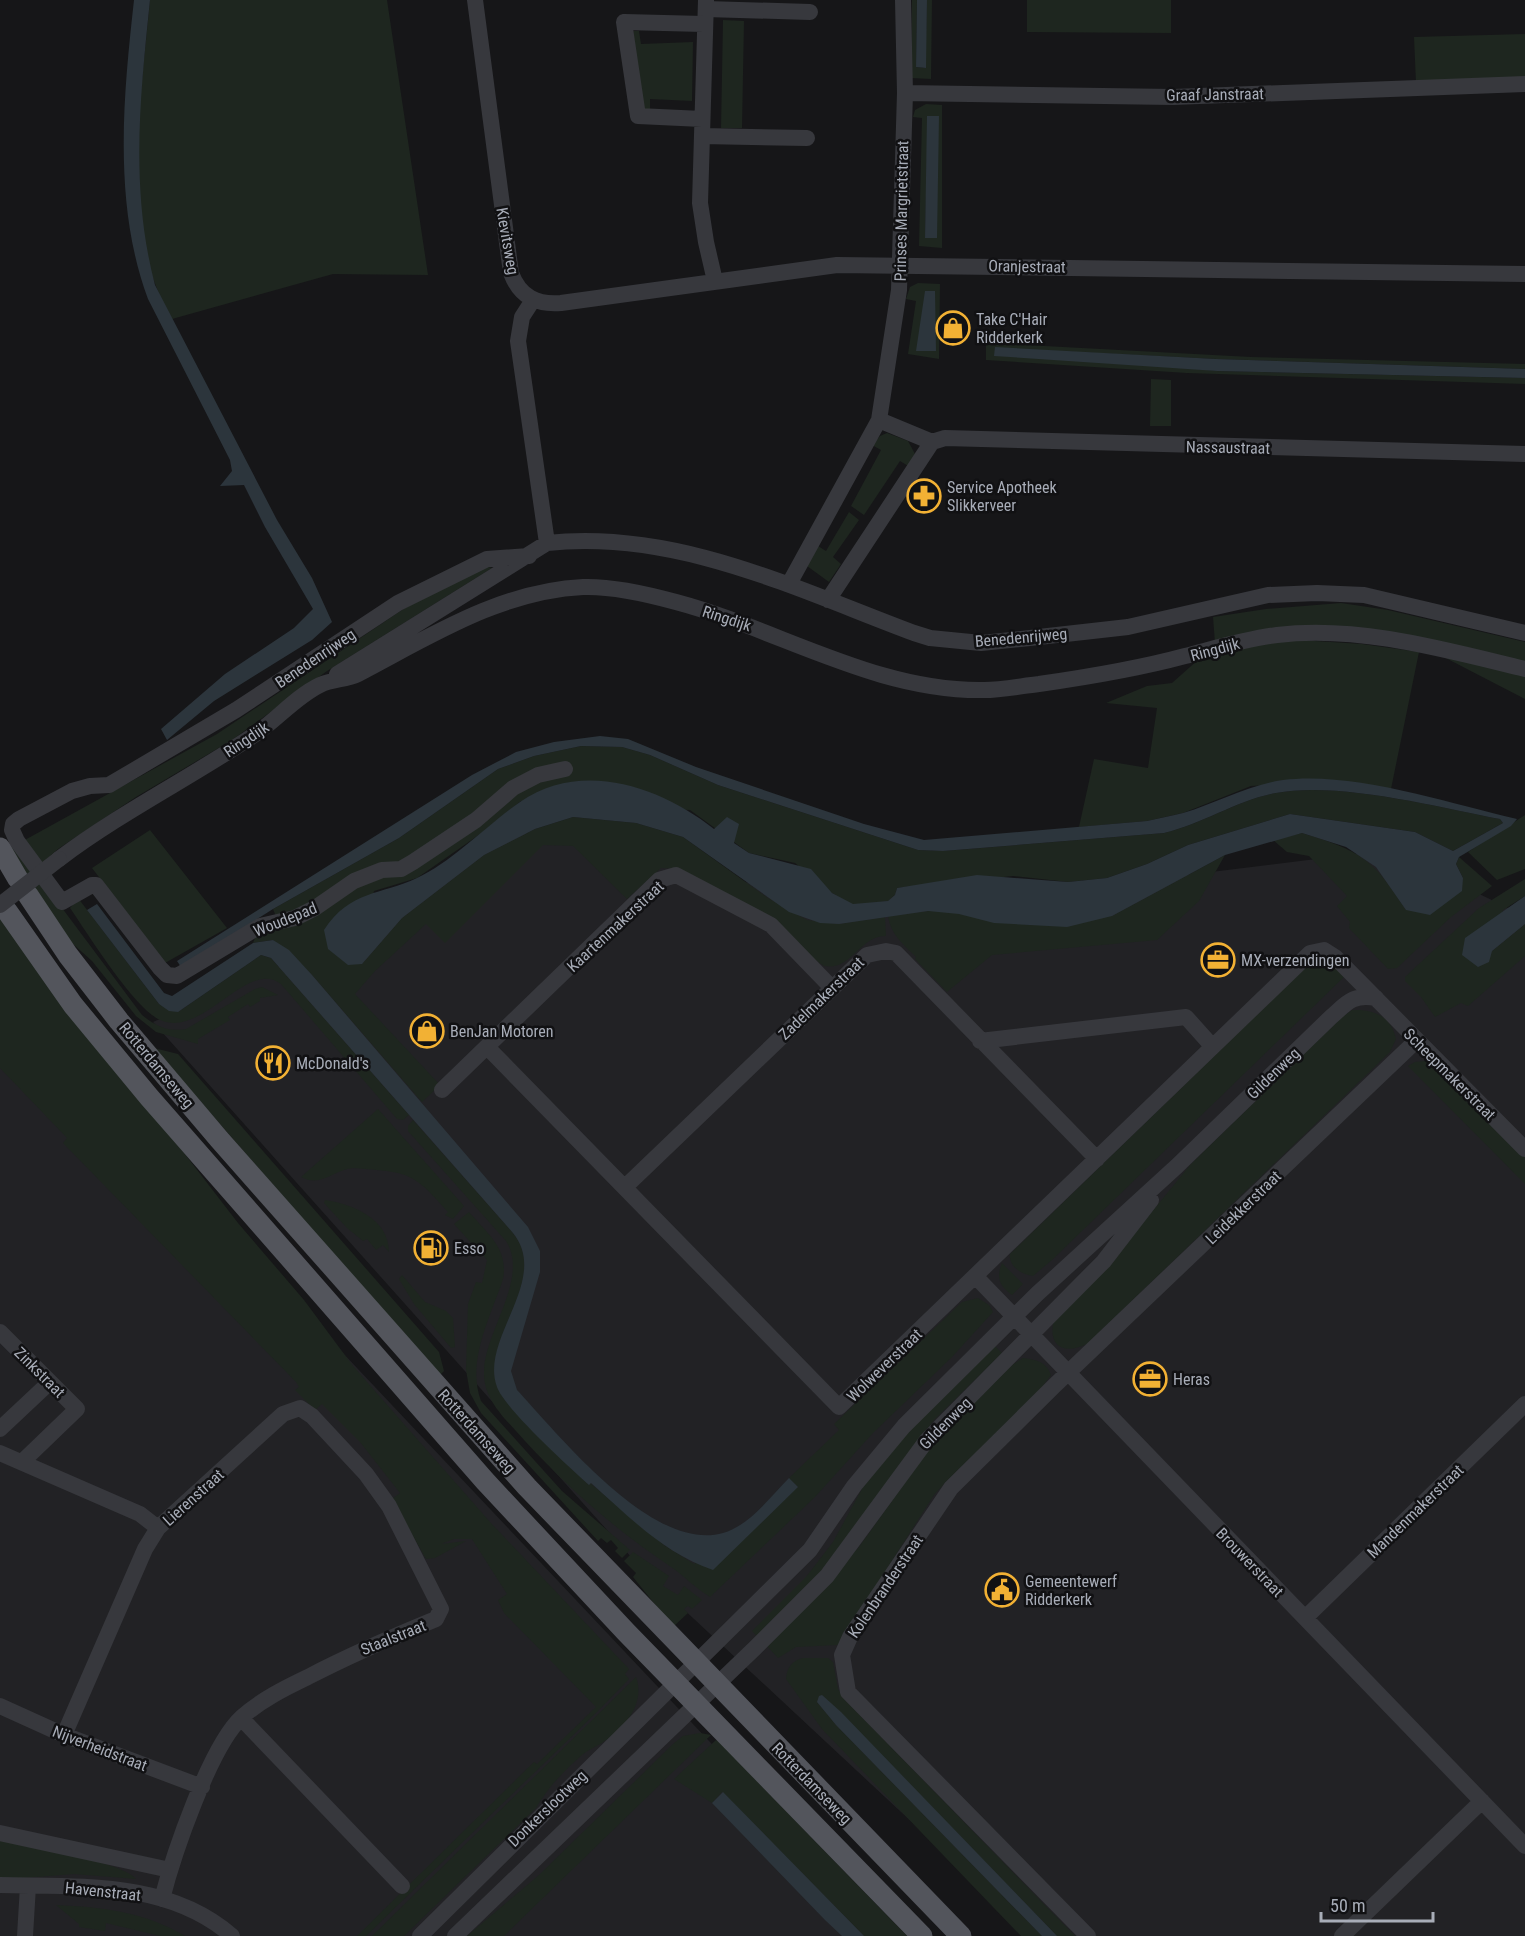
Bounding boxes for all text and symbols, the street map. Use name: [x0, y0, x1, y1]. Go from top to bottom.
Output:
street label: Graaf Janstraat: [1166, 84, 1264, 105]
street label: Prinses Margrietstraat: [891, 140, 912, 282]
street label: Kievitsweg: [492, 206, 523, 276]
street label: Oranjestraat: [988, 256, 1066, 277]
shop icon: Take C'Hair Ridderkerk: [935, 310, 971, 346]
place label: Take C'Hair Ridderkerk: [976, 310, 1047, 347]
street label: Nassaustraat: [1186, 437, 1271, 458]
pharmacy icon: Service Apotheek Slikkerveer: [906, 478, 942, 514]
place label: Service Apotheek Slikkerveer: [947, 478, 1058, 515]
street label: Ringdijk: [700, 602, 754, 636]
street label: Benedenrijweg: [974, 624, 1068, 651]
street label: Benedenrijweg: [272, 625, 359, 692]
street label: Ringdijk: [1188, 634, 1243, 665]
street label: Ringdijk: [220, 717, 273, 761]
street label: Kaartenmakerstraat: [563, 877, 668, 976]
street label: Woudepad: [251, 898, 320, 941]
office icon: MX-verzendingen: [1200, 942, 1236, 978]
place label: MX-verzendingen: [1241, 951, 1349, 970]
street label: Zadelmakerstraat: [775, 953, 868, 1044]
shop icon: BenJan Motoren: [409, 1013, 445, 1049]
street label: Rotterdamseweg: [115, 1018, 198, 1112]
place label: BenJan Motoren: [450, 1022, 554, 1041]
street label: Scheepmakerstraat: [1400, 1024, 1500, 1124]
street label: Gildenweg: [1243, 1044, 1304, 1103]
restaurant icon: McDonald's: [255, 1045, 291, 1081]
place label: McDonald's: [296, 1054, 369, 1073]
street label: Leidekkerstraat: [1202, 1166, 1285, 1248]
fuel station icon: Esso: [413, 1230, 449, 1266]
place label: Esso: [454, 1239, 485, 1258]
street label: Wolweverstraat: [843, 1325, 926, 1406]
street label: Zinkstraat: [10, 1343, 69, 1402]
office icon: Heras: [1132, 1361, 1168, 1397]
place label: Heras: [1173, 1370, 1210, 1389]
street label: Rotterdamseweg: [434, 1385, 519, 1477]
street label: Gildenweg: [915, 1393, 975, 1453]
street label: Mandenmakerstraat: [1363, 1460, 1468, 1562]
street label: Lierenstraat: [159, 1465, 228, 1530]
street label: Brouwerstraat: [1212, 1524, 1287, 1601]
street label: Kolenbranderstraat: [844, 1531, 927, 1641]
public building icon: Gemeentewerf Ridderkerk: [984, 1572, 1020, 1608]
place label: Gemeentewerf Ridderkerk: [1025, 1572, 1117, 1609]
street label: Staalstraat: [358, 1616, 429, 1659]
street label: Nijverheidstraat: [50, 1722, 150, 1775]
street label: Rotterdamseweg: [768, 1738, 855, 1828]
street label: Donkerslootweg: [504, 1766, 591, 1851]
street label: Havenstraat: [64, 1878, 142, 1905]
scale bar: [1321, 1885, 1434, 1923]
text: 50 m: [1330, 1895, 1365, 1916]

